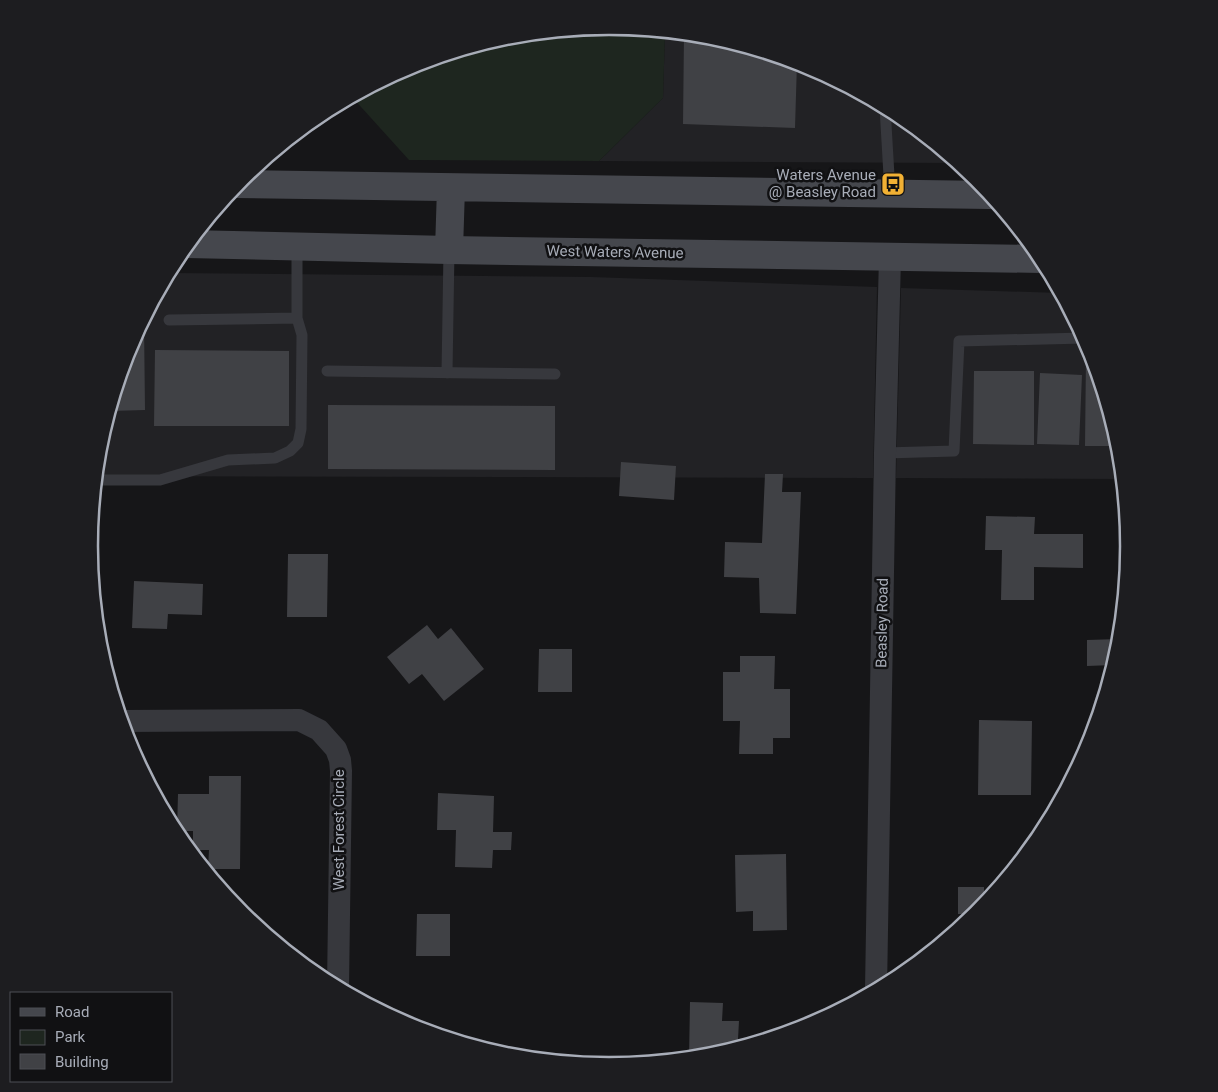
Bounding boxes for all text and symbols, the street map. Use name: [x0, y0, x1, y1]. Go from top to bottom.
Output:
place label: Waters Avenue @ Beasley Road: [769, 166, 876, 201]
bus stop icon: Waters Avenue @ Beasley Road: [880, 171, 906, 197]
street label: West Waters Avenue: [546, 242, 684, 262]
street label: Beasley Road: [872, 578, 892, 668]
street label: West Forest Circle: [330, 769, 348, 891]
legend: [10, 992, 172, 1082]
text: Road: [55, 1003, 89, 1021]
text: Park: [55, 1028, 86, 1046]
text: Building: [55, 1053, 109, 1071]

